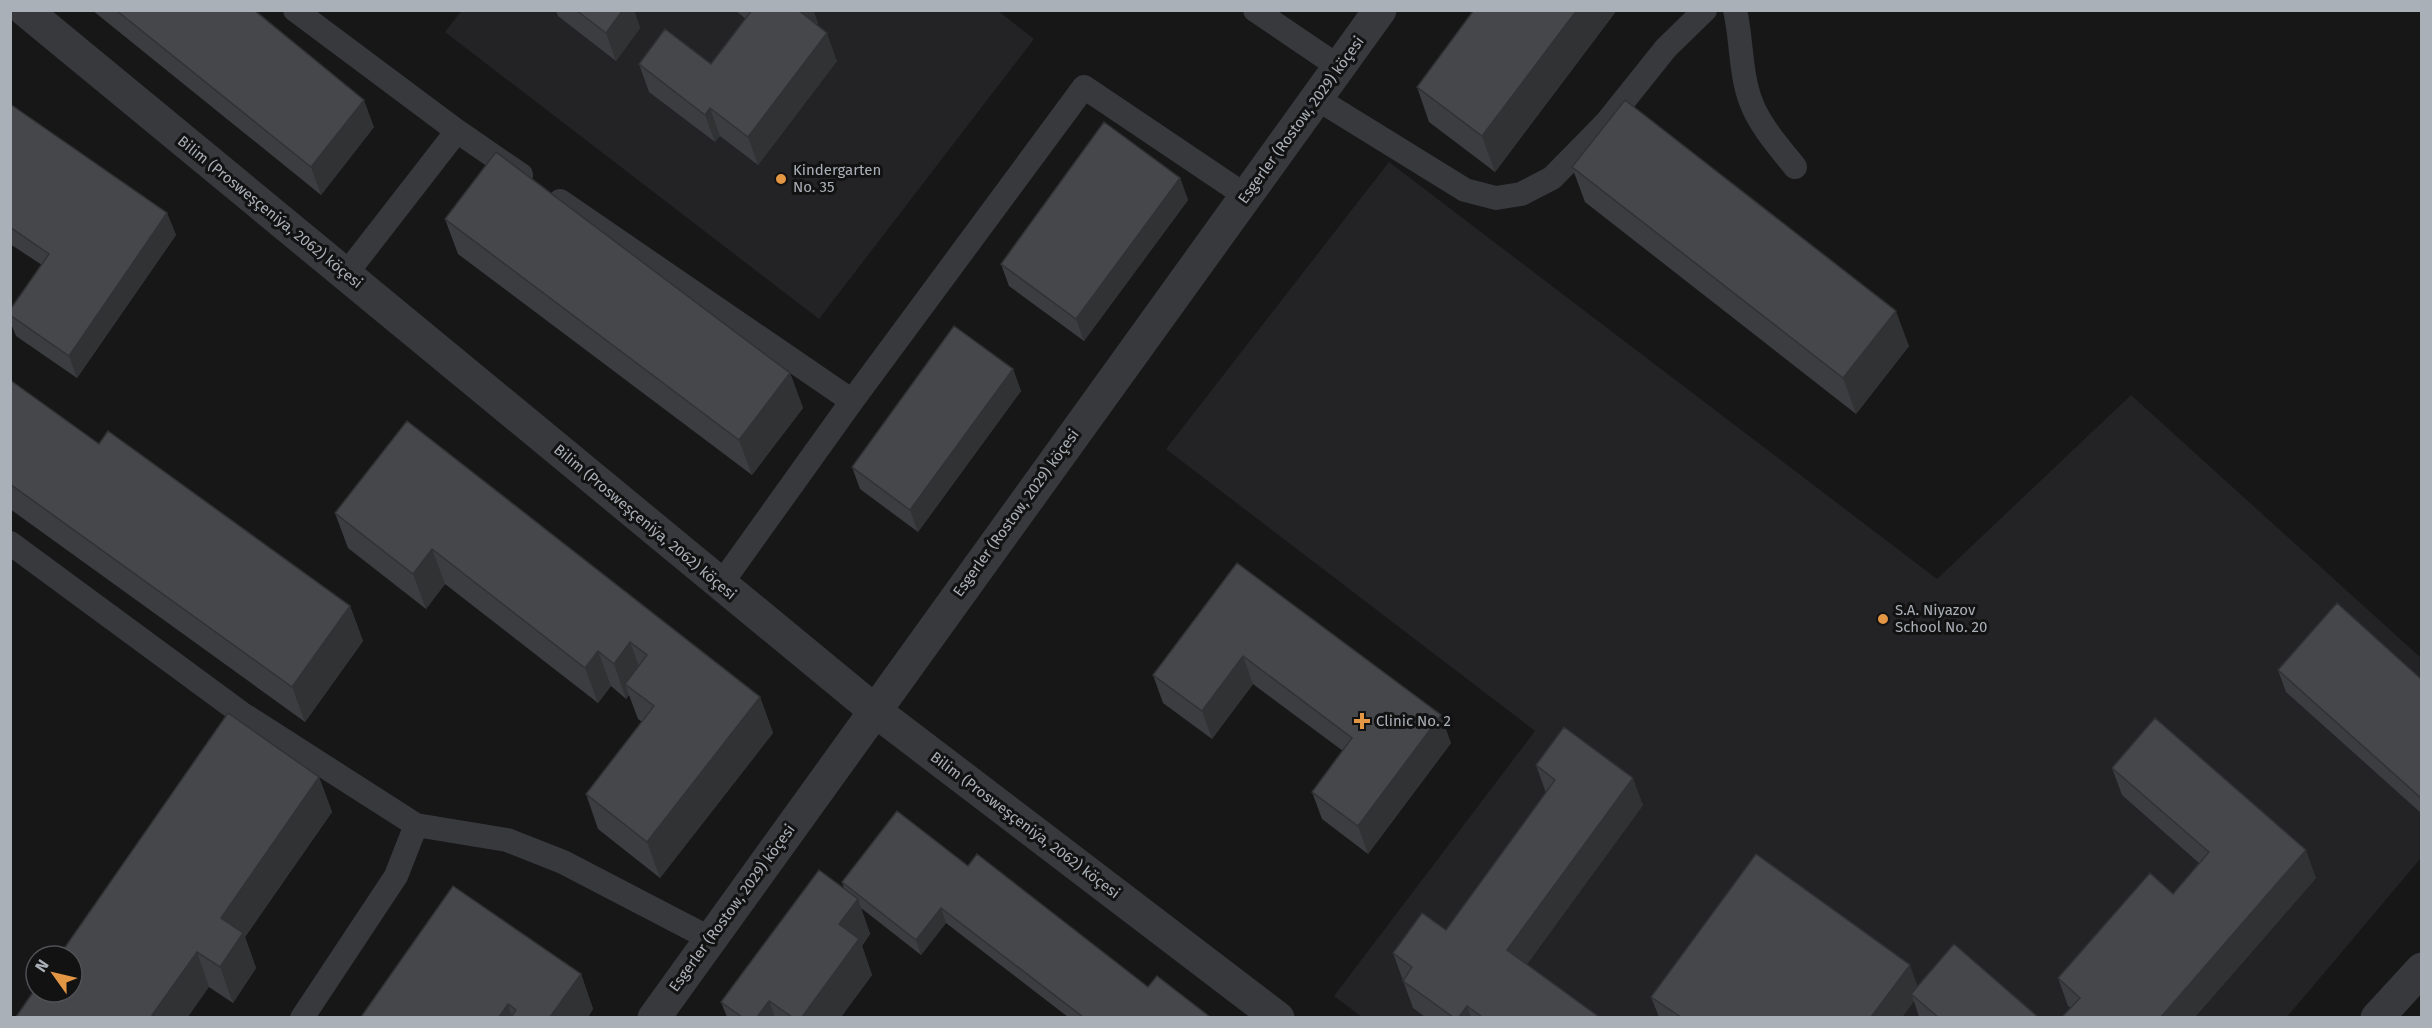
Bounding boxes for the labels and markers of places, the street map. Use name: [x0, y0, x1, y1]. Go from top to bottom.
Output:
place label: Kindergarten No. 35: [793, 161, 881, 196]
marker: Kindergarten No. 35: [774, 172, 788, 186]
place label: S.A. Niyazov School No. 20: [1895, 601, 1987, 636]
marker: S.A. Niyazov School No. 20: [1876, 612, 1890, 626]
marker: Clinic No. 2: [1353, 712, 1371, 730]
place label: Clinic No. 2: [1376, 712, 1451, 730]

